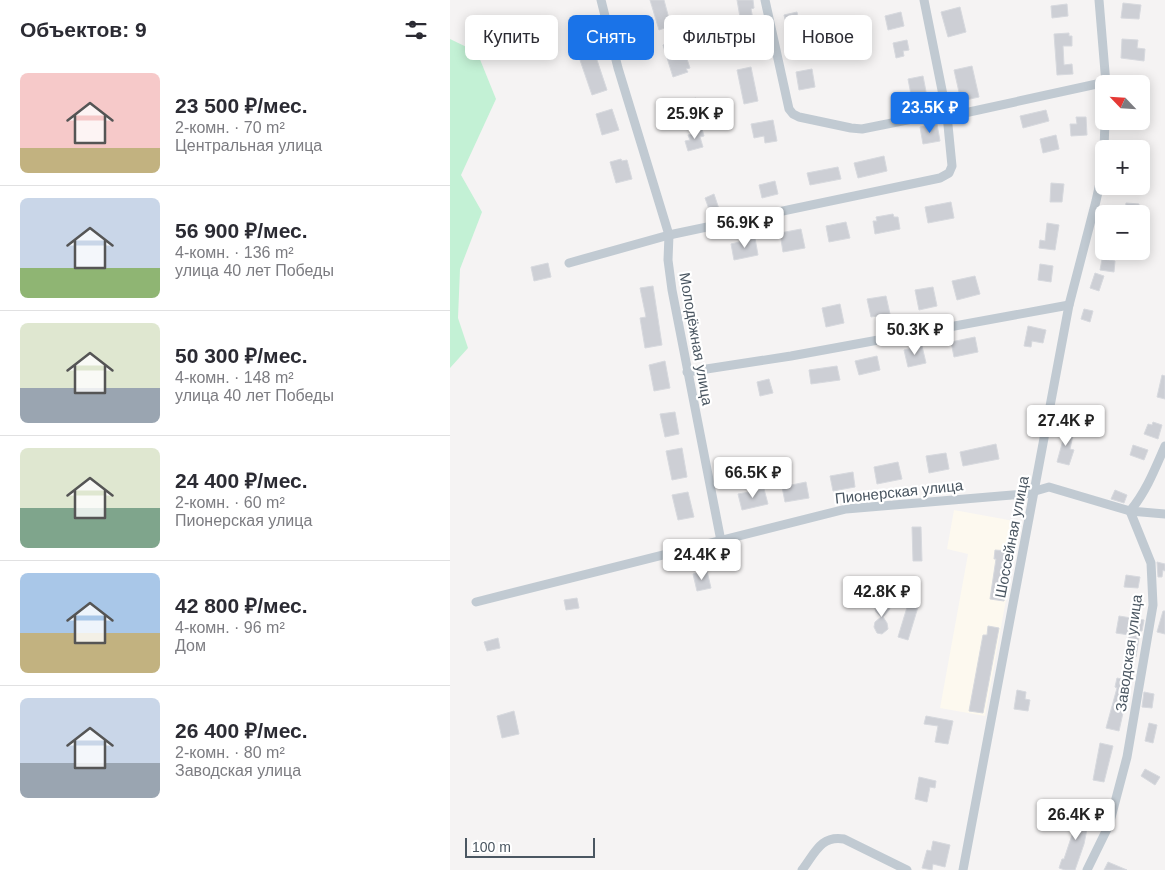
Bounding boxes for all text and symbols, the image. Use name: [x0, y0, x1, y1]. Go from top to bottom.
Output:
chip: Купить: [465, 15, 558, 60]
chip: Снять: [568, 15, 654, 60]
chip: Фильтры: [664, 15, 774, 60]
chip: Новое: [784, 15, 872, 60]
icon: filters: [402, 16, 430, 44]
text: Объектов: 9: [20, 18, 147, 41]
north arrow: [1095, 75, 1150, 130]
map controls: [1095, 75, 1150, 260]
pin: 23.5K ₽: [884, 92, 976, 134]
icon: home: [60, 93, 120, 153]
text: 23 500 ₽/мес.: [175, 94, 308, 117]
pin: 25.9K ₽: [649, 98, 741, 140]
text: 23.5K ₽: [902, 99, 958, 116]
text: 25.9K ₽: [667, 105, 723, 122]
text: 2-комн. · 70 m²: [175, 119, 285, 136]
text: Центральная улица: [175, 137, 322, 154]
button: +: [1095, 140, 1150, 195]
button: −: [1095, 205, 1150, 260]
pin: 56.9K ₽: [699, 206, 791, 249]
text: 56.9K ₽: [717, 214, 773, 231]
icon: home: [60, 218, 120, 278]
text: 56 900 ₽/мес.: [175, 219, 308, 242]
text: 4-комн. · 136 m²: [175, 244, 294, 261]
text: улица 40 лет Победы: [175, 262, 334, 279]
street label: Молодёжная улица: [676, 271, 717, 407]
pin: 50.3K ₽: [869, 314, 961, 356]
text: 50.3K ₽: [887, 321, 943, 338]
icon: home: [60, 343, 120, 403]
text: 50 300 ₽/мес.: [175, 344, 308, 367]
text: 4-комн. · 148 m²: [175, 369, 294, 386]
text: улица 40 лет Победы: [175, 387, 334, 404]
pin: 27.4K ₽: [1020, 404, 1112, 447]
text: 27.4K ₽: [1038, 412, 1094, 429]
pin: 66.5K ₽: [707, 456, 799, 499]
text: 66.5K ₽: [725, 464, 781, 481]
icon: home: [60, 468, 120, 528]
text: 24 400 ₽/мес.: [175, 469, 308, 492]
street label: Шоссейная улица: [991, 474, 1032, 599]
street label: Пионерская улица: [834, 476, 965, 507]
text: 2-комн. · 60 m²: [175, 494, 285, 511]
text: Пионерская улица: [175, 512, 312, 529]
pin: 24.4K ₽: [656, 538, 748, 581]
text: 24.4K ₽: [674, 546, 730, 563]
pin: 42.8K ₽: [836, 576, 928, 618]
text: 42.8K ₽: [854, 583, 910, 600]
icon: home: [60, 593, 120, 653]
street label: Заводская улица: [1112, 593, 1145, 713]
text: 42 800 ₽/мес.: [175, 594, 308, 617]
text: 4-комн. · 96 m²: [175, 619, 285, 636]
text: Дом: [175, 637, 206, 654]
icon: home: [60, 718, 120, 778]
text: 26 400 ₽/мес.: [175, 719, 308, 742]
text: 2-комн. · 80 m²: [175, 744, 285, 761]
text: Заводская улица: [175, 762, 301, 779]
pin: 26.4K ₽: [1030, 798, 1122, 841]
text: 26.4K ₽: [1048, 806, 1104, 823]
scale bar: [465, 835, 595, 858]
text: 100 m: [472, 839, 511, 855]

